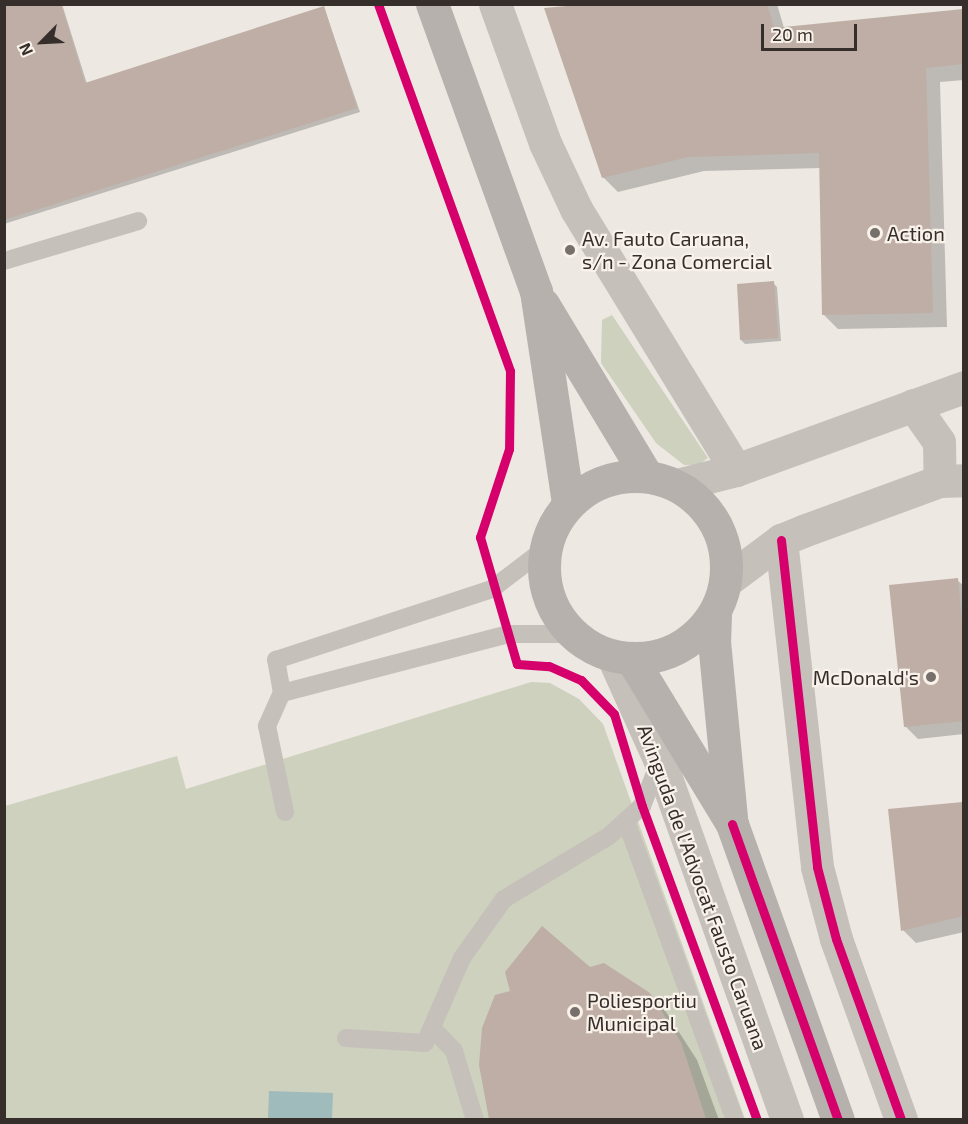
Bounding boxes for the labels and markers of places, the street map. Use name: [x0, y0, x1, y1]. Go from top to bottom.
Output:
place label: Action: [887, 221, 945, 245]
place label: Av. Fauto Caruana, s/n - Zona Comercial: [582, 226, 772, 273]
marker: Action: [868, 226, 882, 240]
marker: Av. Fauto Caruana, s/n - Zona Comercial: [563, 243, 577, 257]
place label: McDonald's: [813, 665, 919, 689]
marker: McDonald's: [924, 670, 938, 684]
place label: Poliesportiu Municipal: [587, 988, 697, 1035]
marker: Poliesportiu Municipal: [568, 1005, 582, 1019]

